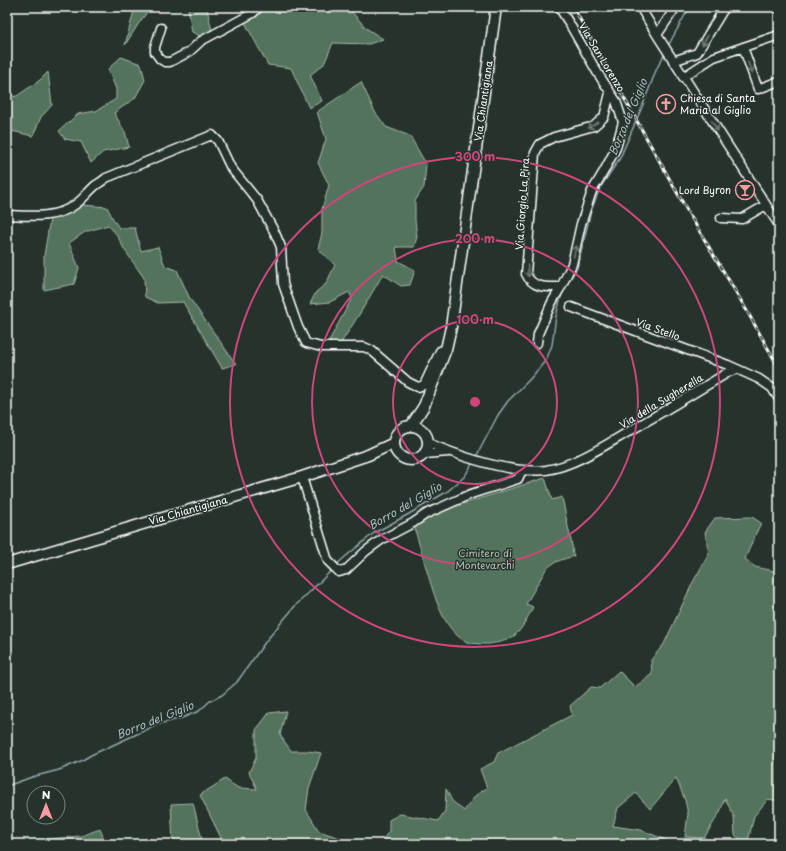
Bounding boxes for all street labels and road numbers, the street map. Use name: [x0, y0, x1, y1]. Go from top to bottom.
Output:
street label: Via San Lorenzo: [576, 19, 629, 95]
street label: Via Chiantigiana: [469, 59, 496, 142]
street label: Via Giorgio La Pira: [511, 157, 532, 251]
street label: Via Stello: [634, 314, 683, 344]
street label: Via della Sugherella: [616, 369, 706, 432]
street label: Via Chiantigiana: [147, 491, 230, 528]

